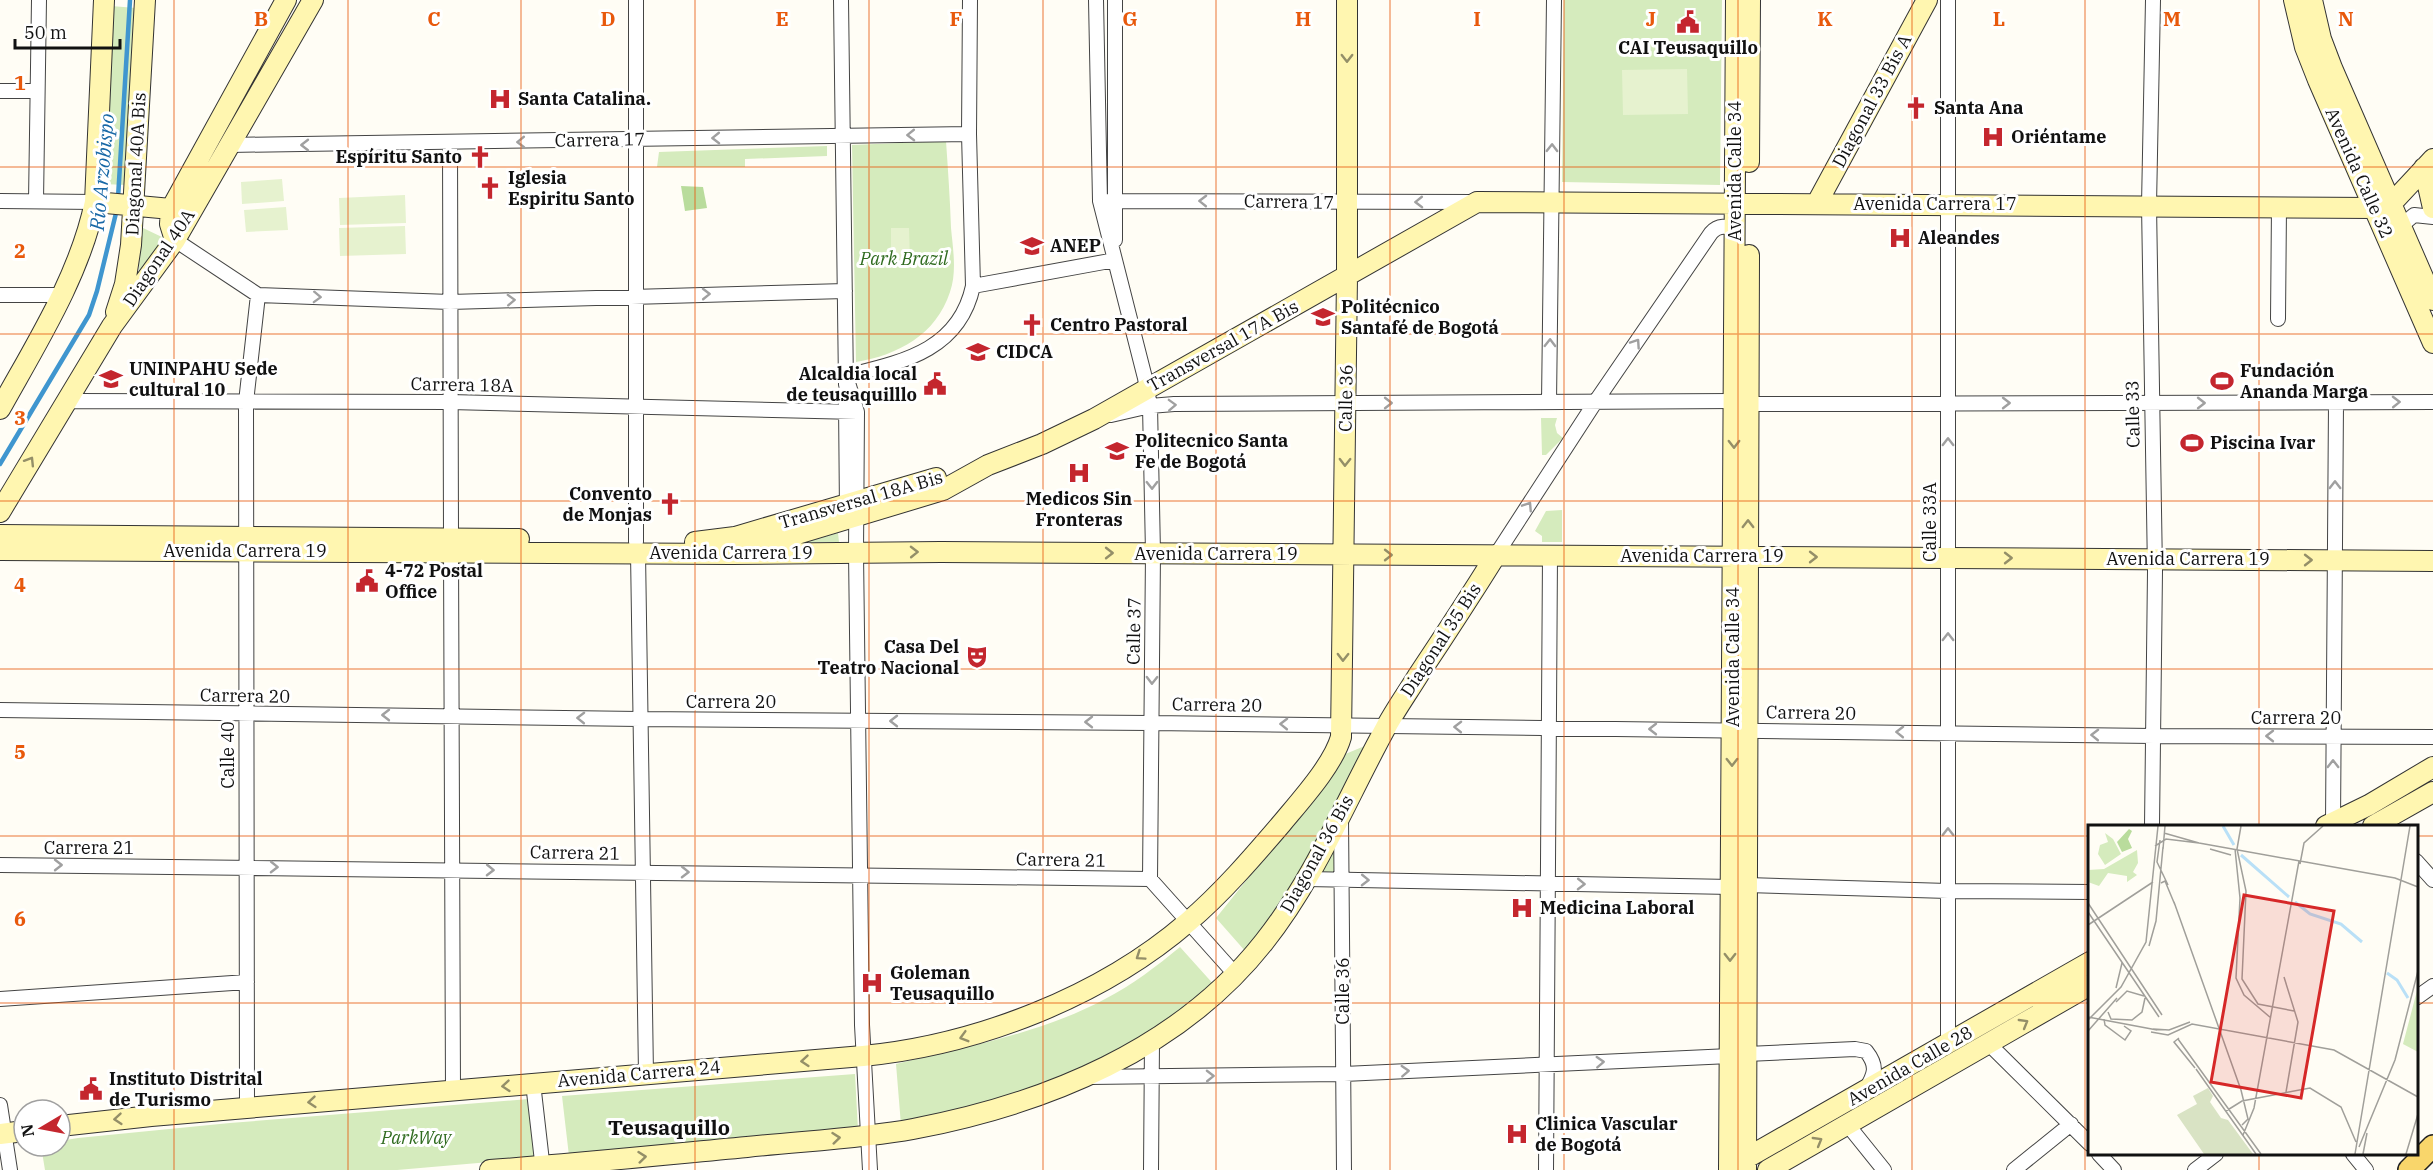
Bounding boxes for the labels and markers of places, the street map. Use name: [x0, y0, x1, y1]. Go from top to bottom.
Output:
public building icon: CAI Teusaquillo: [1675, 9, 1701, 35]
place label: CAI Teusaquillo: [1618, 36, 1758, 59]
hospital icon: Santa Catalina.: [487, 86, 513, 112]
place label: Santa Catalina.: [518, 87, 651, 110]
church icon: Santa Ana: [1903, 95, 1929, 121]
place label: Santa Ana: [1934, 96, 2023, 119]
hospital icon: Oriéntame: [1980, 124, 2006, 150]
place label: Oriéntame: [2011, 125, 2106, 148]
church icon: Espíritu Santo: [467, 144, 493, 170]
place label: Espíritu Santo: [335, 145, 462, 168]
place label: Iglesia Espiritu Santo: [508, 166, 635, 210]
church icon: Iglesia Espiritu Santo: [477, 175, 503, 201]
hospital icon: Aleandes: [1887, 225, 1913, 251]
place label: Aleandes: [1918, 226, 2000, 249]
school or university icon: ANEP: [1019, 233, 1045, 259]
place label: ANEP: [1050, 234, 1101, 257]
place label: Politécnico Santafé de Bogotá: [1341, 295, 1499, 339]
school or university icon: Politécnico Santafé de Bogotá: [1310, 304, 1336, 330]
church icon: Centro Pastoral: [1019, 312, 1045, 338]
place label: Centro Pastoral: [1050, 313, 1188, 336]
school or university icon: CIDCA: [965, 339, 991, 365]
place label: CIDCA: [996, 340, 1053, 363]
place label: UNINPAHU Sede cultural 10: [129, 357, 278, 401]
place label: Fundación Ananda Marga: [2240, 359, 2368, 403]
place label: Alcaldia local de teusaquilllo: [786, 362, 917, 406]
school or university icon: UNINPAHU Sede cultural 10: [98, 366, 124, 392]
sports icon: Fundación Ananda Marga: [2209, 368, 2235, 394]
public building icon: Alcaldia local de teusaquilllo: [922, 371, 948, 397]
place label: Politecnico Santa Fe de Bogotá: [1135, 429, 1288, 473]
sports icon: Piscina Ivar: [2179, 430, 2205, 456]
place label: Piscina Ivar: [2210, 431, 2315, 454]
school or university icon: Politecnico Santa Fe de Bogotá: [1104, 438, 1130, 464]
hospital icon: Medicos Sin Fronteras: [1066, 460, 1092, 486]
place label: Convento de Monjas: [563, 482, 652, 526]
place label: Medicos Sin Fronteras: [1026, 487, 1132, 531]
church icon: Convento de Monjas: [657, 491, 683, 517]
place label: 4-72 Postal Office: [385, 559, 483, 603]
public building icon: 4-72 Postal Office: [354, 568, 380, 594]
place label: Casa Del Teatro Nacional: [818, 635, 959, 679]
theatre icon: Casa Del Teatro Nacional: [964, 644, 990, 670]
hospital icon: Medicina Laboral: [1509, 895, 1535, 921]
place label: Medicina Laboral: [1540, 896, 1694, 919]
place label: Goleman Teusaquillo: [890, 961, 994, 1005]
hospital icon: Goleman Teusaquillo: [859, 970, 885, 996]
place label: Instituto Distrital de Turismo: [109, 1067, 263, 1111]
public building icon: Instituto Distrital de Turismo: [78, 1076, 104, 1102]
place label: Clinica Vascular de Bogotá: [1535, 1112, 1678, 1156]
hospital icon: Clinica Vascular de Bogotá: [1504, 1121, 1530, 1147]

